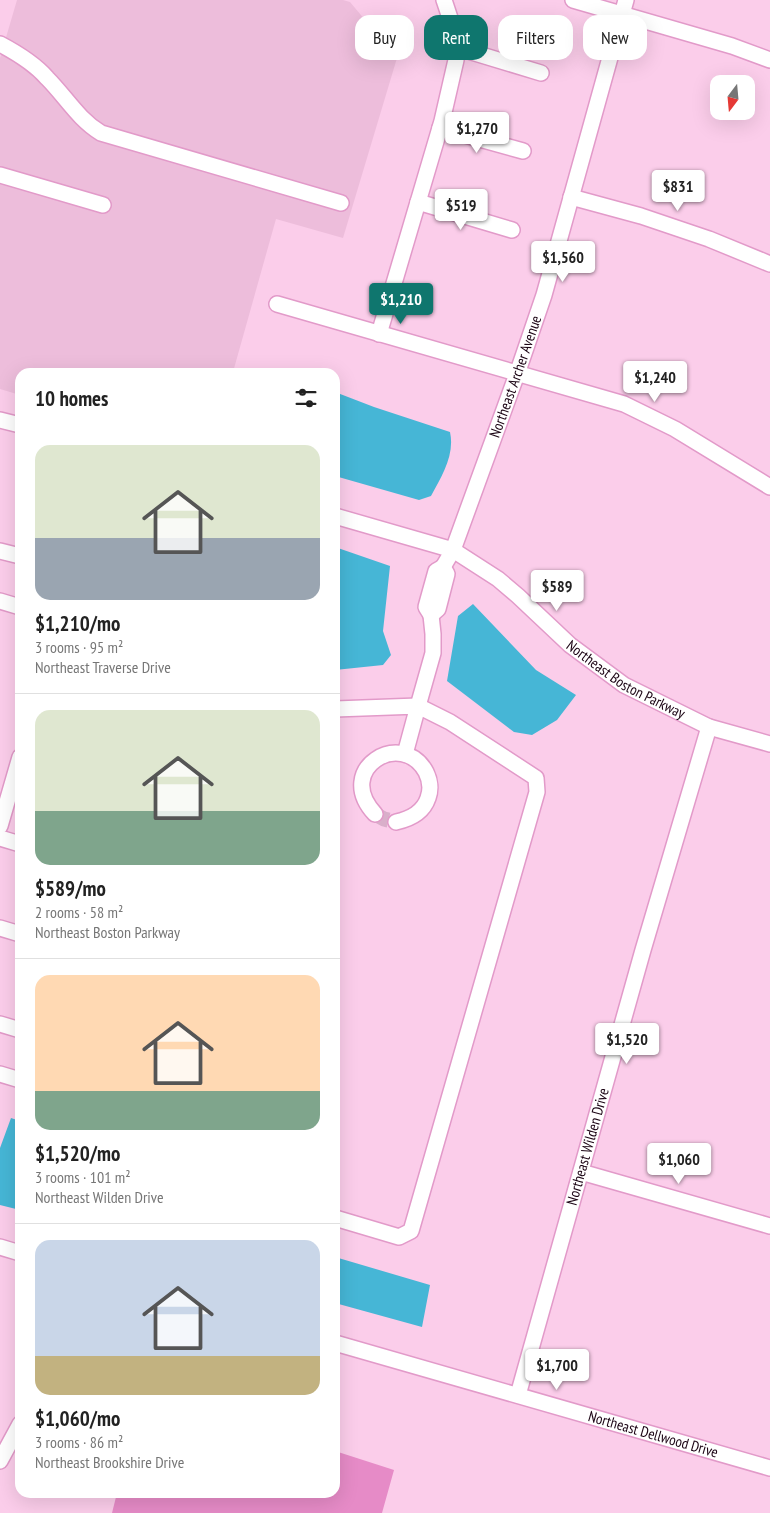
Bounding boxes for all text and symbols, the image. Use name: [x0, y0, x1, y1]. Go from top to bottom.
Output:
chip: Buy: [355, 15, 414, 60]
chip: Rent: [424, 15, 488, 60]
chip: Filters: [498, 15, 573, 60]
chip: New: [583, 15, 647, 60]
north arrow: [710, 75, 755, 120]
map controls: [710, 75, 755, 120]
pin: $1,270: [436, 112, 518, 154]
text: $1,270: [456, 118, 498, 138]
pin: $831: [648, 170, 708, 212]
text: $831: [663, 176, 693, 196]
pin: $519: [431, 188, 491, 231]
text: $519: [446, 195, 476, 215]
pin: $1,560: [522, 240, 604, 283]
text: $1,560: [542, 247, 584, 267]
pin: $1,210: [360, 282, 442, 325]
text: $1,210: [380, 289, 422, 309]
street label: Northeast Archer Avenue: [485, 313, 545, 440]
pin: $1,240: [614, 360, 696, 403]
text: $1,240: [634, 367, 676, 387]
icon: filters: [292, 384, 320, 412]
text: 10 homes: [35, 385, 108, 412]
icon: home: [133, 477, 223, 567]
pin: $589: [527, 570, 587, 612]
text: $589: [542, 576, 572, 596]
text: $1,210/mo: [35, 610, 120, 637]
street label: Northeast Boston Parkway: [563, 636, 689, 723]
text: 3 rooms · 95 m²: [35, 637, 123, 657]
text: Northeast Traverse Drive: [35, 657, 171, 677]
icon: home: [133, 743, 223, 833]
text: $589/mo: [35, 875, 106, 902]
text: 2 rooms · 58 m²: [35, 902, 123, 922]
text: Northeast Boston Parkway: [35, 922, 180, 942]
icon: home: [133, 1008, 223, 1098]
pin: $1,520: [586, 1022, 668, 1065]
text: $1,520: [606, 1029, 648, 1049]
street label: Northeast Wilden Drive: [562, 1086, 613, 1207]
text: $1,520/mo: [35, 1140, 120, 1167]
pin: $1,060: [638, 1142, 720, 1185]
text: $1,060: [658, 1149, 700, 1169]
text: 3 rooms · 101 m²: [35, 1167, 131, 1187]
text: Northeast Wilden Drive: [35, 1187, 164, 1207]
icon: home: [133, 1273, 223, 1363]
pin: $1,700: [516, 1348, 598, 1391]
text: $1,700: [536, 1355, 578, 1375]
text: $1,060/mo: [35, 1405, 120, 1432]
street label: Northeast Dellwood Drive: [586, 1406, 720, 1462]
text: 3 rooms · 86 m²: [35, 1432, 123, 1452]
text: Northeast Brookshire Drive: [35, 1452, 184, 1472]

